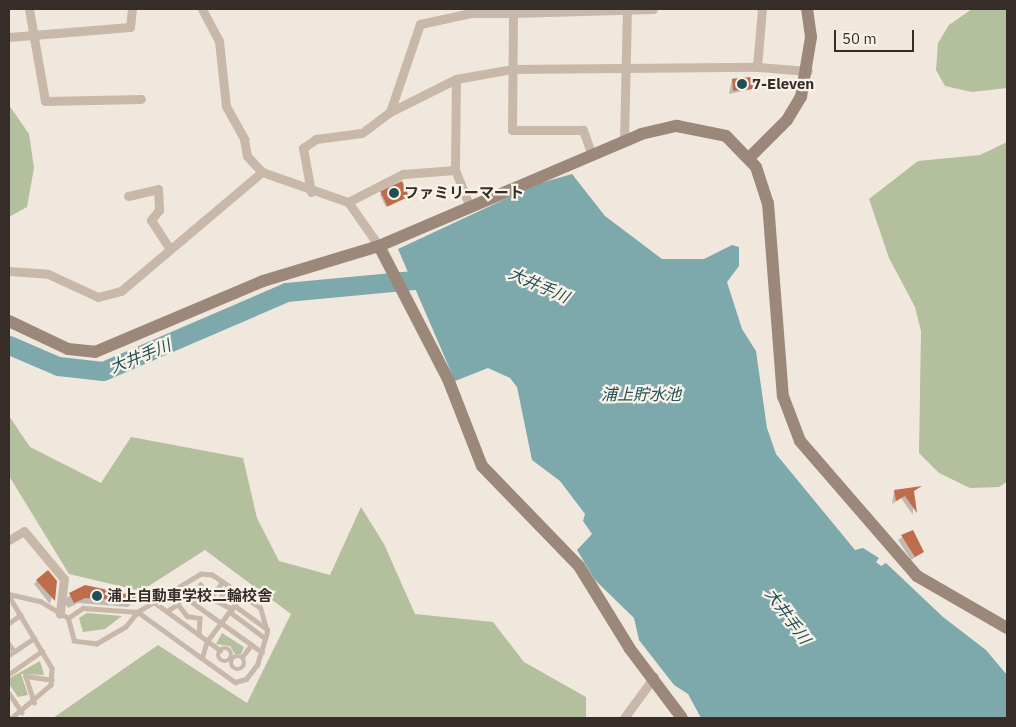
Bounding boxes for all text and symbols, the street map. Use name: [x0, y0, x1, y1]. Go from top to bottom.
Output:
scale bar: [836, 20, 916, 52]
text: 50 m: [842, 29, 877, 48]
place label: 7-Eleven: [752, 75, 814, 93]
marker: 7-Eleven: [736, 78, 748, 90]
place label: ファミリーマート: [404, 184, 524, 202]
marker: ファミリーマート: [388, 187, 400, 199]
water label: 大井手川: [506, 263, 572, 307]
water label: 大井手川: [107, 335, 173, 377]
water label: 浦上貯水池: [601, 384, 681, 404]
water label: 大井手川: [761, 584, 815, 648]
place label: 浦上自動車学校二輪校舎: [107, 587, 272, 605]
marker: 浦上自動車学校二輪校舎: [91, 590, 103, 602]

